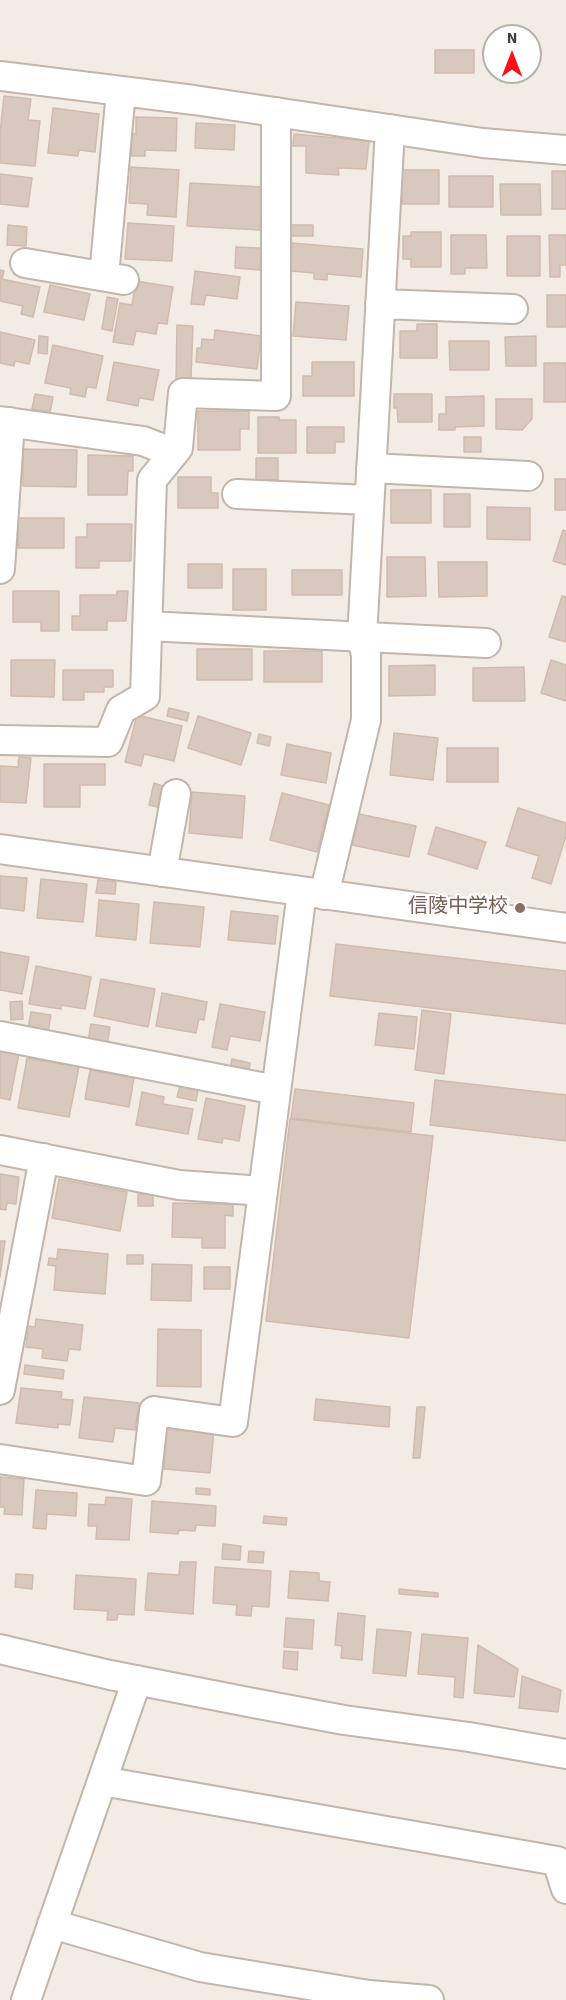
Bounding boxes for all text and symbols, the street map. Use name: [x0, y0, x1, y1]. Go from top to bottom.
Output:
north arrow: [482, 24, 542, 84]
text: N: [507, 27, 517, 49]
place label: 信陵中学校: [408, 896, 508, 920]
marker: 信陵中学校: [513, 901, 527, 915]

